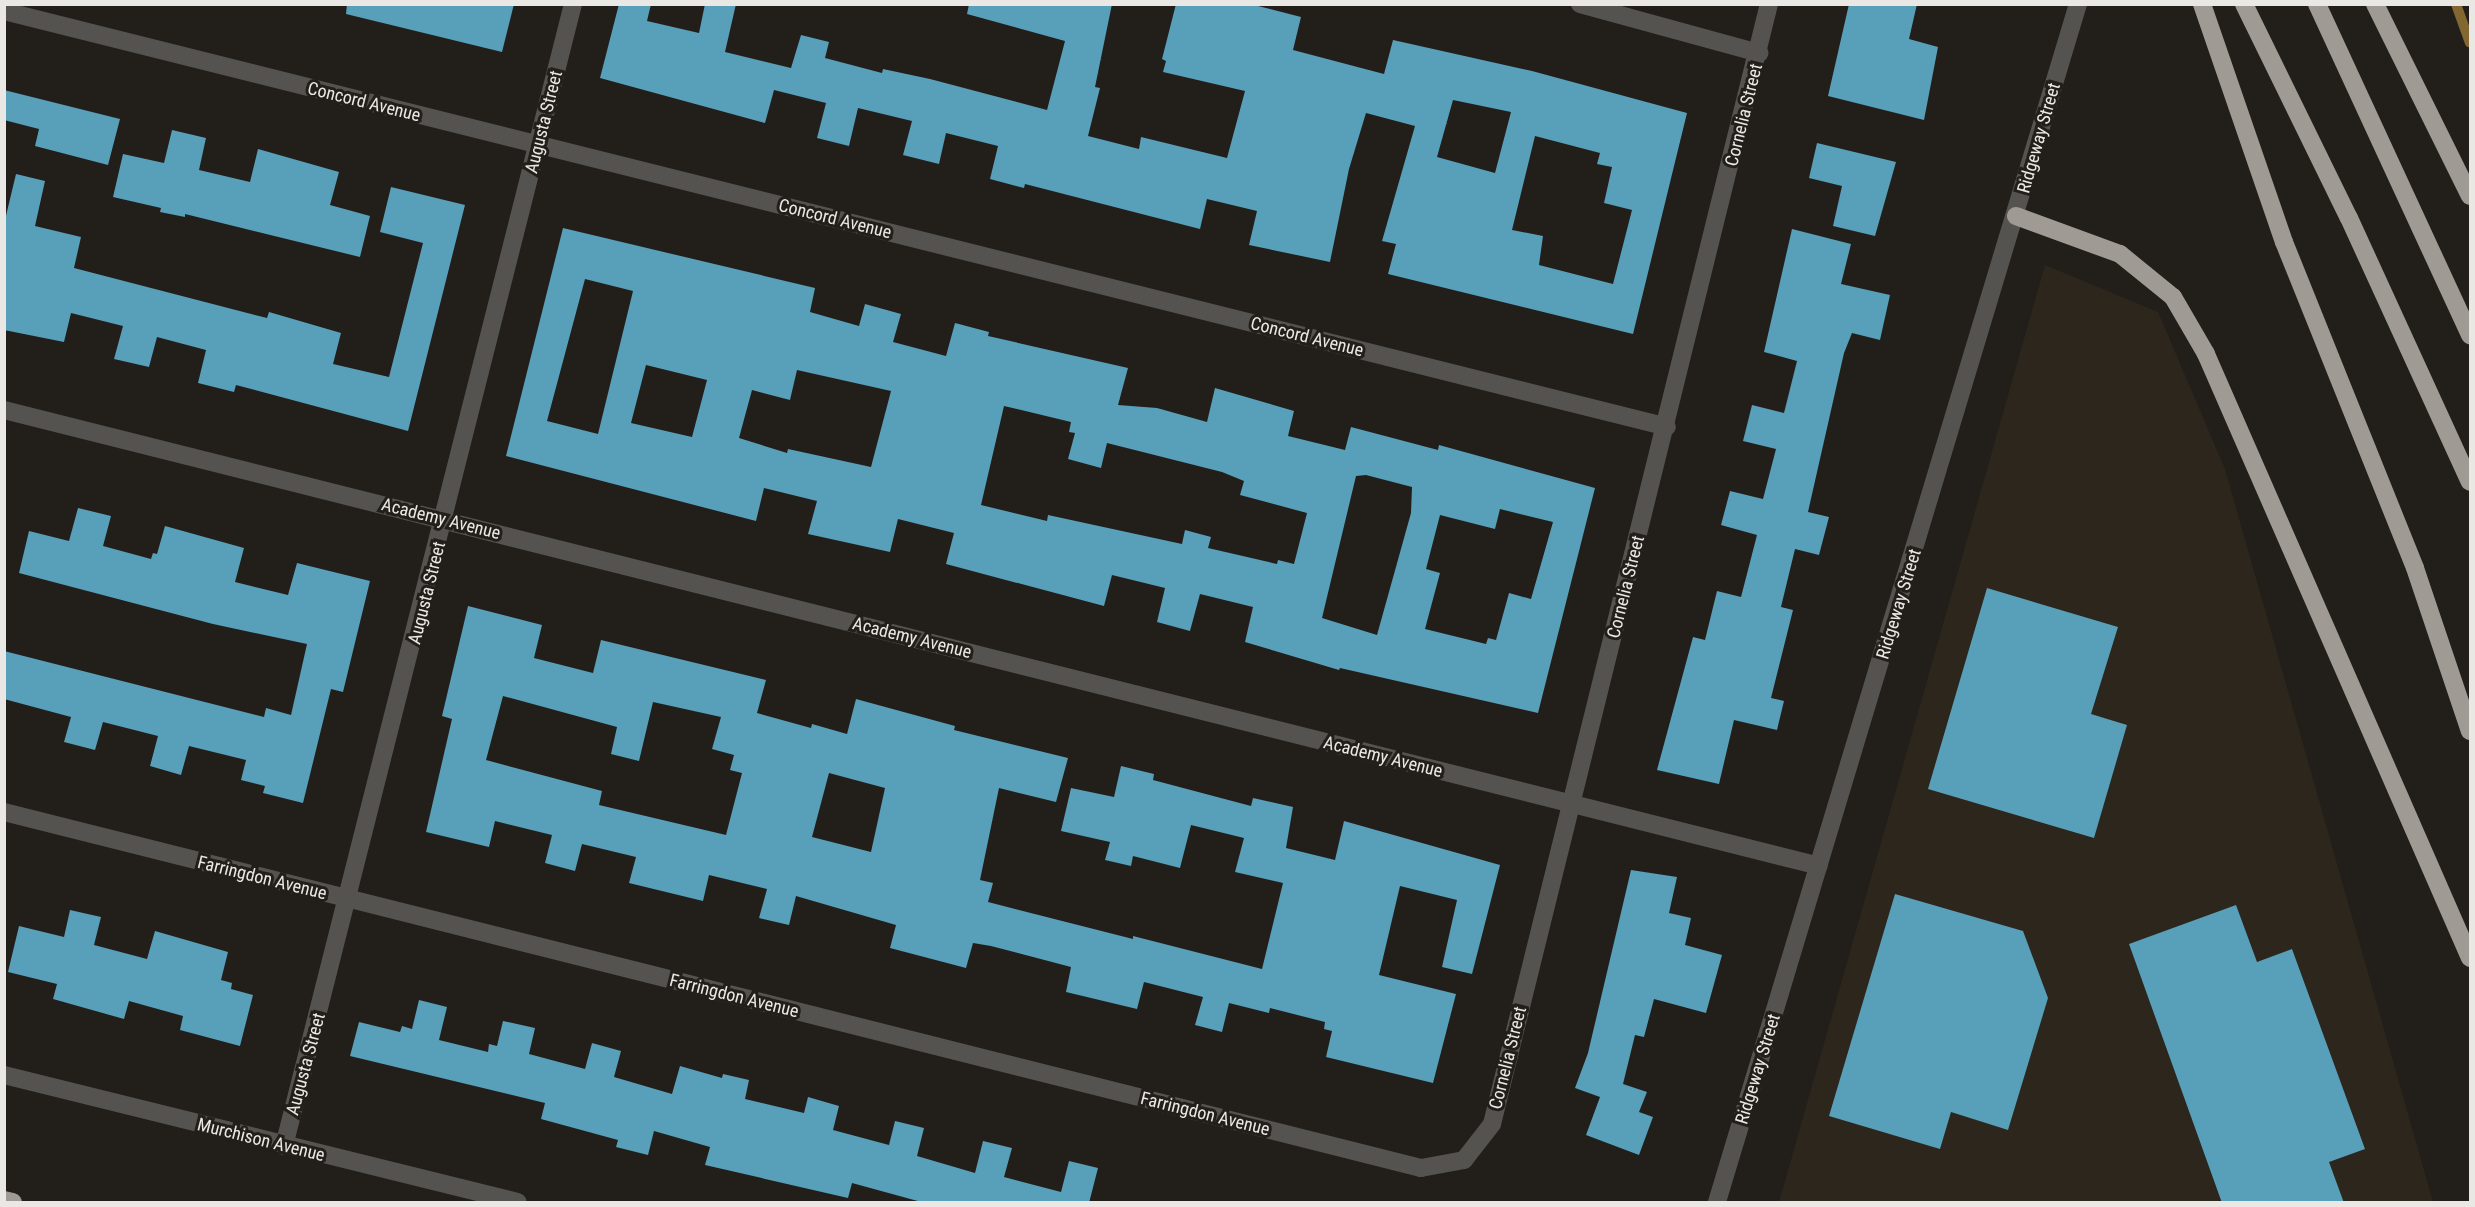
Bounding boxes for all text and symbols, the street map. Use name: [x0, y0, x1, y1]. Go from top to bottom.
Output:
street label: Cornelia Street: [1721, 61, 1767, 169]
street label: Augusta Street: [521, 68, 567, 176]
street label: Concord Avenue: [305, 78, 423, 126]
street label: Ridgeway Street: [2013, 80, 2065, 196]
street label: Concord Avenue: [776, 195, 894, 243]
street label: Concord Avenue: [1248, 313, 1366, 361]
street label: Academy Avenue: [379, 494, 503, 544]
street label: Cornelia Street: [1603, 533, 1649, 641]
street label: Augusta Street: [404, 539, 450, 647]
street label: Ridgeway Street: [1872, 546, 1926, 662]
street label: Academy Avenue: [850, 613, 974, 663]
street label: Academy Avenue: [1321, 732, 1445, 782]
street label: Farringdon Avenue: [195, 852, 329, 904]
street label: Farringdon Avenue: [667, 970, 801, 1022]
street label: Cornelia Street: [1485, 1004, 1531, 1112]
street label: Augusta Street: [282, 1010, 330, 1118]
street label: Ridgeway Street: [1731, 1011, 1785, 1127]
street label: Farringdon Avenue: [1138, 1088, 1272, 1140]
street label: Murchison Avenue: [195, 1114, 327, 1166]

